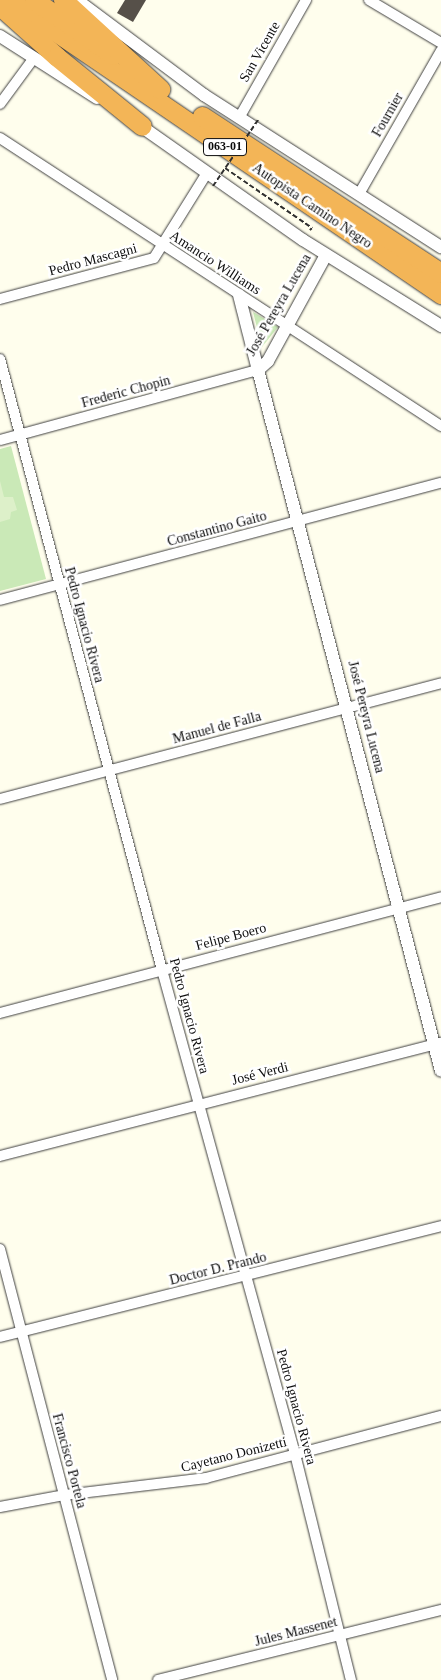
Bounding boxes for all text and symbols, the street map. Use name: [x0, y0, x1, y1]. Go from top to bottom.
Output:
street label: San Vicente: [236, 19, 284, 85]
street label: Fournier: [369, 90, 407, 140]
road number: 063-01: [202, 138, 248, 156]
street label: Autopista Camino Negro: [249, 160, 375, 252]
street label: Amancio Williams: [166, 227, 264, 299]
street label: Pedro Mascagni: [47, 240, 139, 280]
street label: José Pereyra Lucena: [243, 251, 315, 359]
street label: Frederic Chopin: [80, 372, 172, 412]
street label: Constantino Gaito: [165, 508, 269, 550]
street label: Pedro Ignacio Rivera: [60, 565, 108, 685]
street label: José Pereyra Lucena: [344, 659, 388, 775]
street label: Manuel de Falla: [171, 708, 263, 748]
street label: Felipe Boero: [194, 919, 268, 955]
street label: Pedro Ignacio Rivera: [165, 956, 213, 1076]
street label: José Verdi: [230, 1059, 290, 1089]
street label: Doctor D. Prando: [168, 1249, 268, 1289]
street label: Pedro Ignacio Rivera: [272, 1347, 320, 1467]
street label: Francisco Portela: [48, 1412, 90, 1510]
street label: Cayetano Donizetti: [179, 1434, 289, 1476]
street label: Jules Massenet: [253, 1614, 339, 1650]

